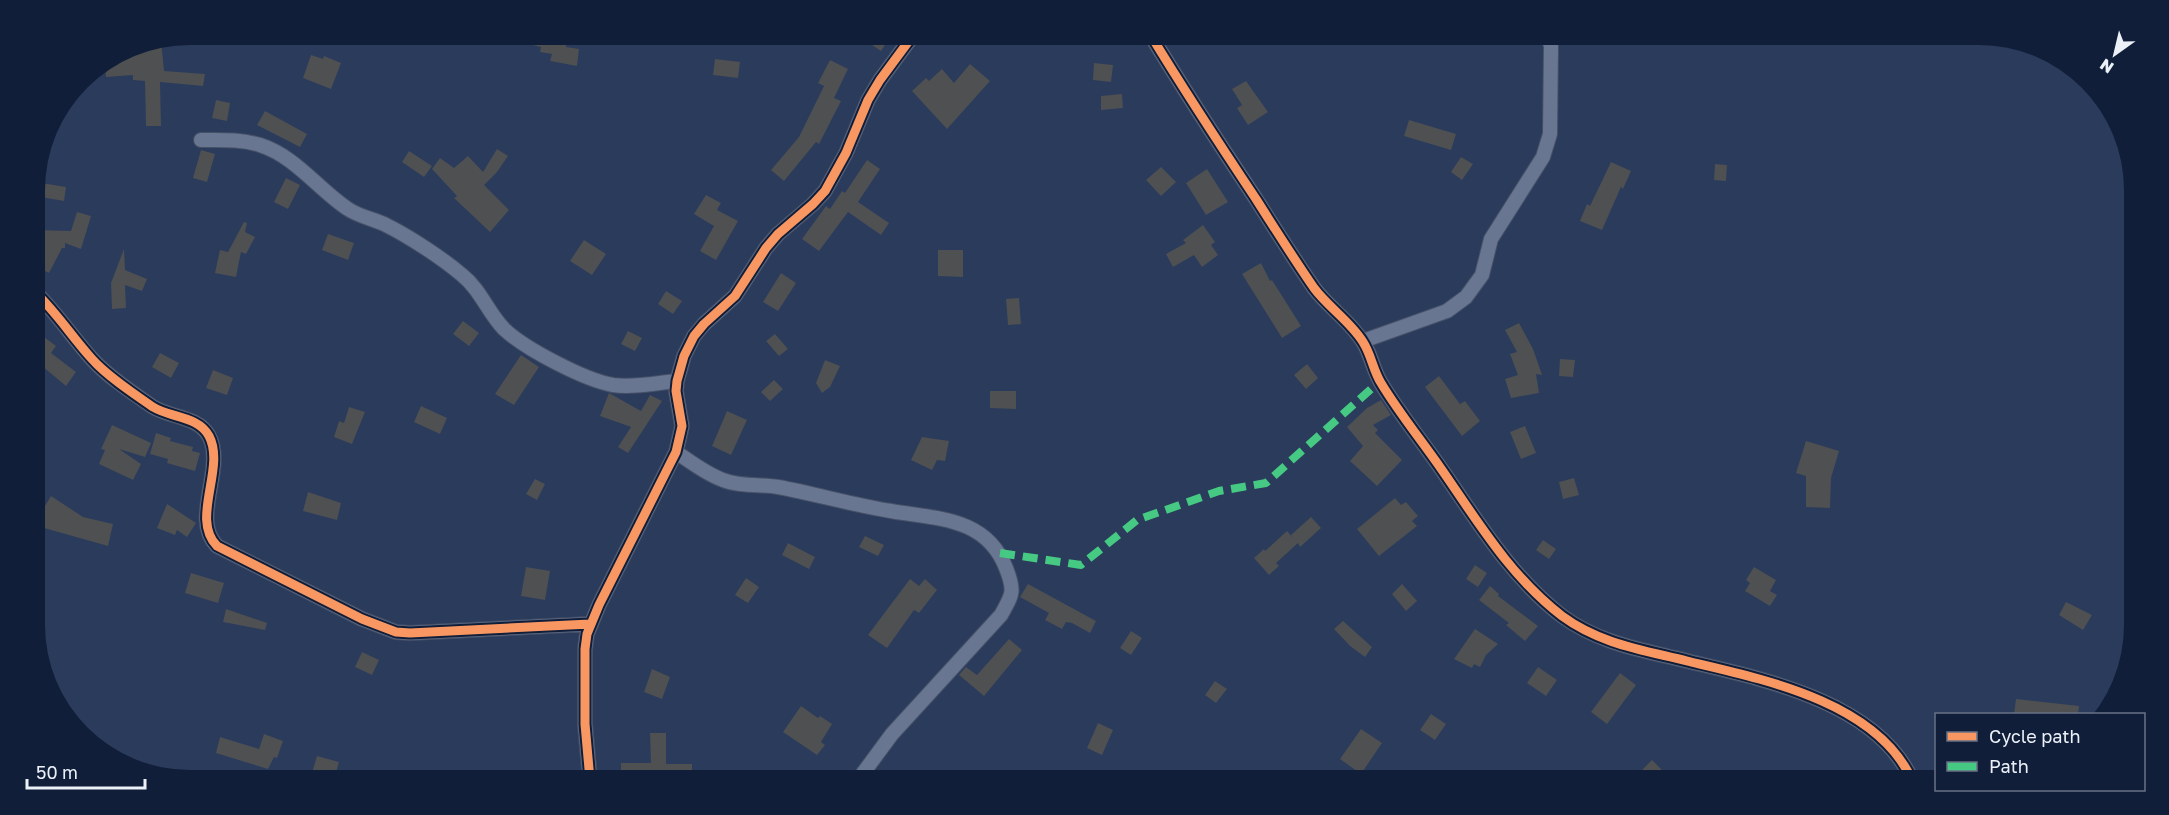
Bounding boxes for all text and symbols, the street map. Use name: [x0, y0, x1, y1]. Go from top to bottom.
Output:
north arrow: [2085, 24, 2145, 84]
text: N: [2096, 55, 2117, 78]
legend: [1935, 713, 2145, 791]
text: Cycle path: [1989, 725, 2081, 747]
scale bar: [27, 752, 146, 790]
text: Path: [1989, 755, 2029, 777]
text: 50 m: [36, 761, 78, 783]

